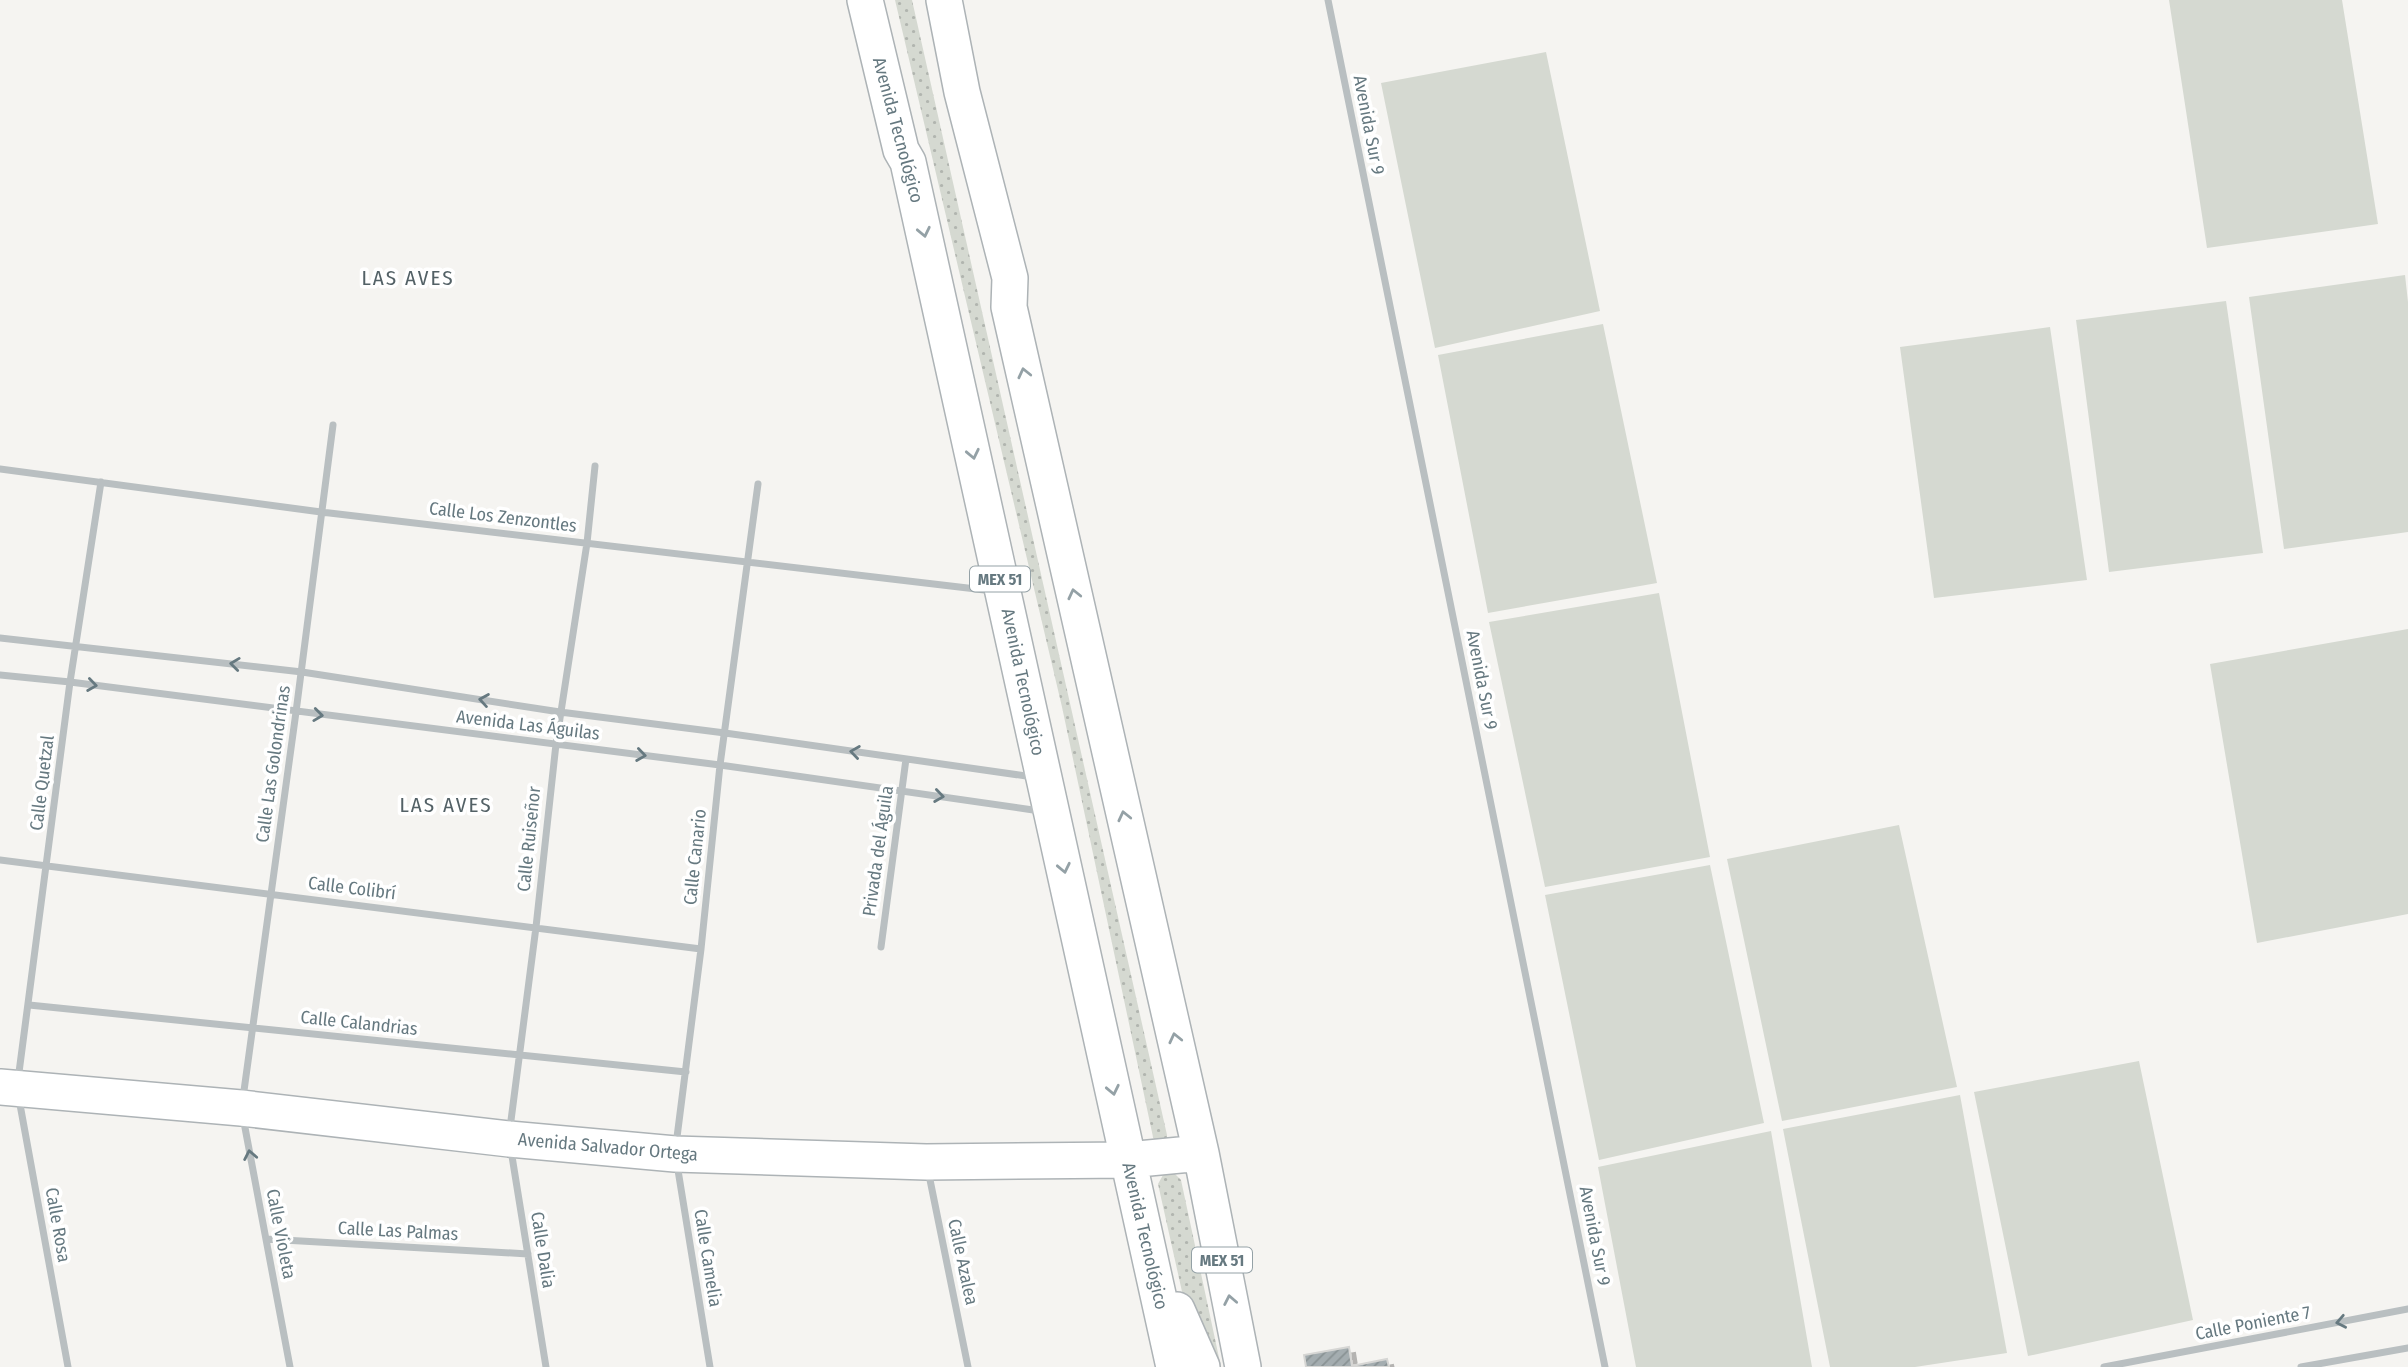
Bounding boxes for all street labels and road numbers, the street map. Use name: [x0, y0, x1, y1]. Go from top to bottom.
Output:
street label: Avenida Tecnológico: [868, 55, 928, 205]
street label: Avenida Sur 9: [1349, 74, 1389, 176]
street label: Calle Los Zenzontles: [428, 497, 578, 537]
road number: MEX 51: [970, 566, 1030, 592]
street label: Avenida Tecnológico: [997, 606, 1049, 758]
street label: Avenida Sur 9: [1462, 629, 1502, 731]
street label: Calle Las Golondrinas: [251, 684, 295, 844]
street label: Avenida Las Águilas: [455, 704, 601, 745]
street label: Calle Quetzal: [25, 734, 59, 832]
street label: Privada del Águila: [857, 784, 898, 918]
street label: Calle Ruiseñor: [513, 785, 546, 893]
street label: Calle Canario: [679, 808, 711, 906]
street label: Calle Colibrí: [307, 872, 398, 904]
street label: Calle Calandrias: [299, 1006, 419, 1040]
street label: Avenida Salvador Ortega: [517, 1128, 699, 1166]
street label: Avenida Tecnológico: [1117, 1161, 1173, 1311]
street label: Avenida Sur 9: [1575, 1185, 1615, 1287]
street label: Calle Rosa: [41, 1186, 75, 1264]
street label: Calle Violeta: [261, 1187, 301, 1281]
street label: Calle Camelia: [689, 1208, 727, 1309]
street label: Calle Dalia: [526, 1210, 560, 1290]
street label: Calle Las Palmas: [337, 1217, 459, 1245]
street label: Calle Azalea: [943, 1217, 983, 1307]
road number: MEX 51: [1192, 1248, 1252, 1272]
street label: Calle Poniente 7: [2194, 1301, 2312, 1345]

